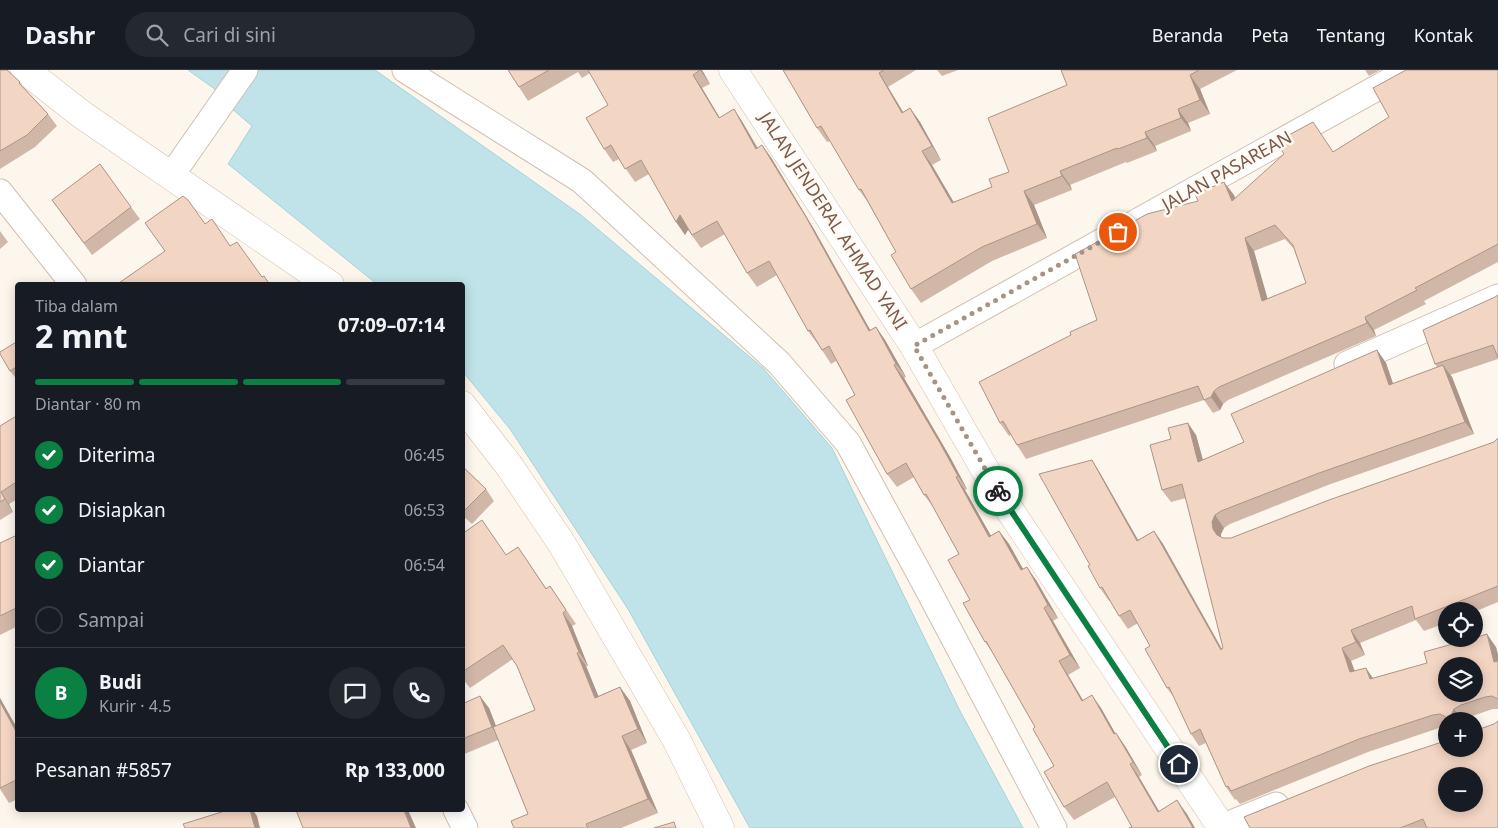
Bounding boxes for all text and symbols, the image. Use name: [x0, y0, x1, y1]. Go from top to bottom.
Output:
search box: [125, 12, 475, 57]
text: Dashr: [25, 18, 95, 51]
icon: search: [143, 21, 171, 49]
text: Cari di sini: [183, 22, 276, 48]
text: Beranda: [1152, 23, 1223, 47]
text: Peta: [1251, 23, 1289, 47]
text: Tentang: [1317, 23, 1386, 47]
text: Kontak: [1414, 23, 1473, 47]
street label: JALAN JENDERAL AHMAD YANI: [753, 105, 913, 334]
street label: JALAN PASAREAN: [1156, 124, 1296, 217]
pin: [1097, 211, 1139, 253]
icon: bag: [1104, 218, 1132, 246]
text: Tiba dalam: [35, 295, 118, 317]
text: 07:09–07:14: [338, 312, 445, 338]
text: 2 mnt: [35, 314, 128, 357]
text: Diantar · 80 m: [35, 393, 141, 415]
icon: check: [35, 441, 63, 469]
text: Diterima: [78, 442, 156, 468]
text: 06:45: [404, 444, 445, 466]
courier: [973, 466, 1023, 516]
icon: bike: [984, 477, 1012, 505]
icon: check: [35, 496, 63, 524]
text: Disiapkan: [78, 497, 166, 523]
text: 06:53: [404, 499, 445, 521]
icon: check: [35, 551, 63, 579]
text: Diantar: [78, 552, 145, 578]
text: 06:54: [404, 554, 445, 576]
map controls: [1438, 602, 1483, 812]
button: locate: [1438, 602, 1483, 647]
text: Sampai: [78, 607, 144, 633]
button: layers: [1438, 657, 1483, 702]
button: chat: [329, 667, 381, 719]
button: phone: [393, 667, 445, 719]
text: Budi: [99, 669, 142, 695]
text: B: [55, 680, 67, 706]
text: Kurir · 4.5: [99, 695, 171, 717]
button: +: [1438, 712, 1483, 757]
pin: [1158, 743, 1200, 785]
icon: home: [1165, 750, 1193, 778]
text: Pesanan #5857: [35, 757, 172, 783]
text: Rp 133,000: [345, 757, 445, 783]
button: −: [1438, 767, 1483, 812]

